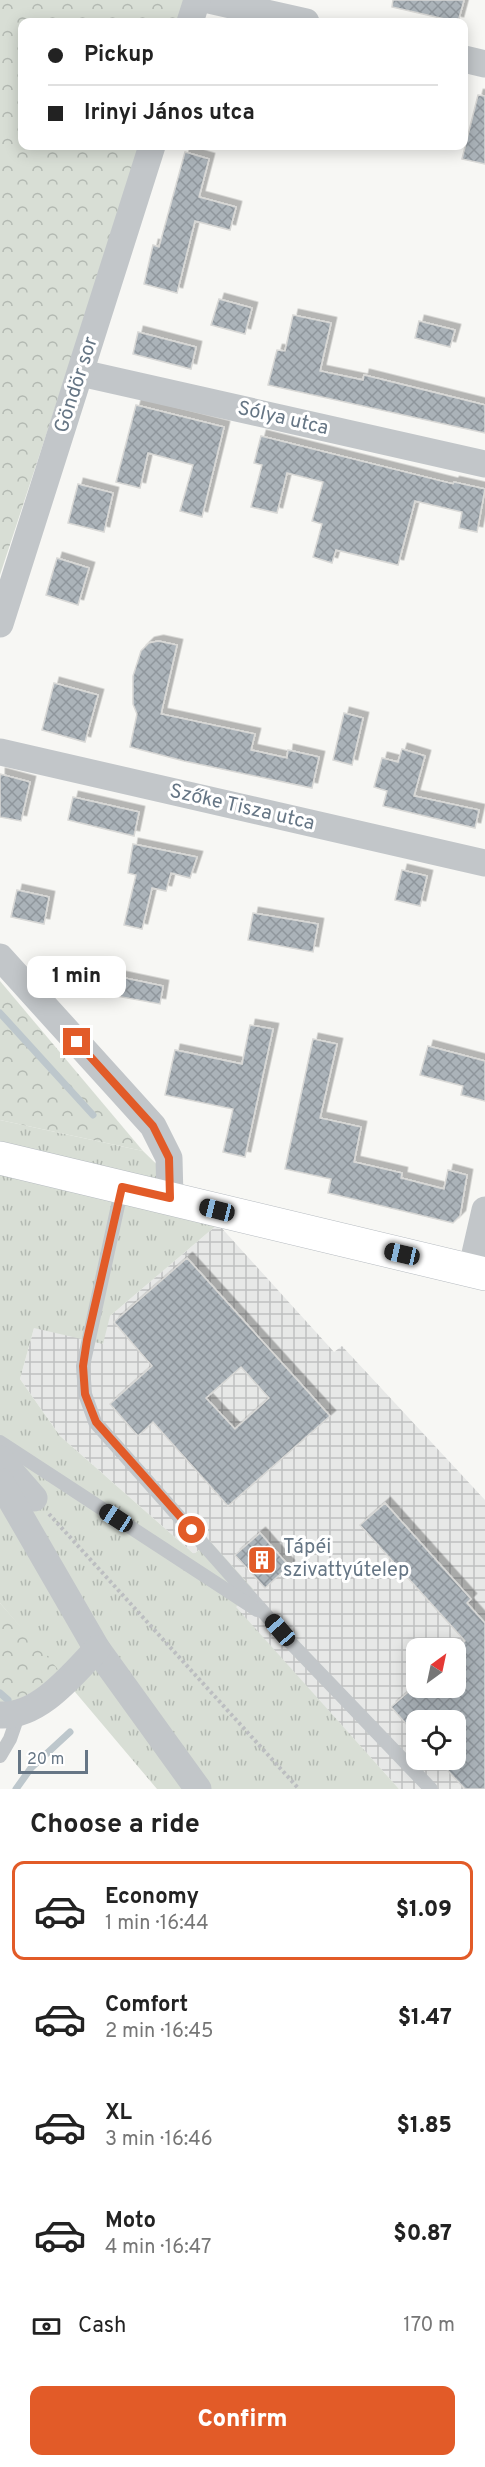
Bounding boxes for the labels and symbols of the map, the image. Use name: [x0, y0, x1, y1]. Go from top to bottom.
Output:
street label: Göndör sor: [49, 333, 105, 436]
street label: Sólya utca: [235, 396, 331, 442]
street label: Szőke Tisza utca: [167, 779, 317, 837]
callout: 1 min: [28, 955, 127, 997]
route end: [63, 1028, 90, 1055]
car: [197, 1197, 237, 1223]
car: [382, 1241, 422, 1267]
car: [96, 1501, 136, 1535]
route start: [178, 1516, 205, 1543]
place label: Tápéi szivattyútelep: [283, 1535, 409, 1584]
building icon: Tápéi szivattyútelep: [246, 1544, 278, 1576]
car: [261, 1611, 299, 1649]
north arrow: [406, 1638, 466, 1698]
scale bar: [18, 1747, 88, 1774]

